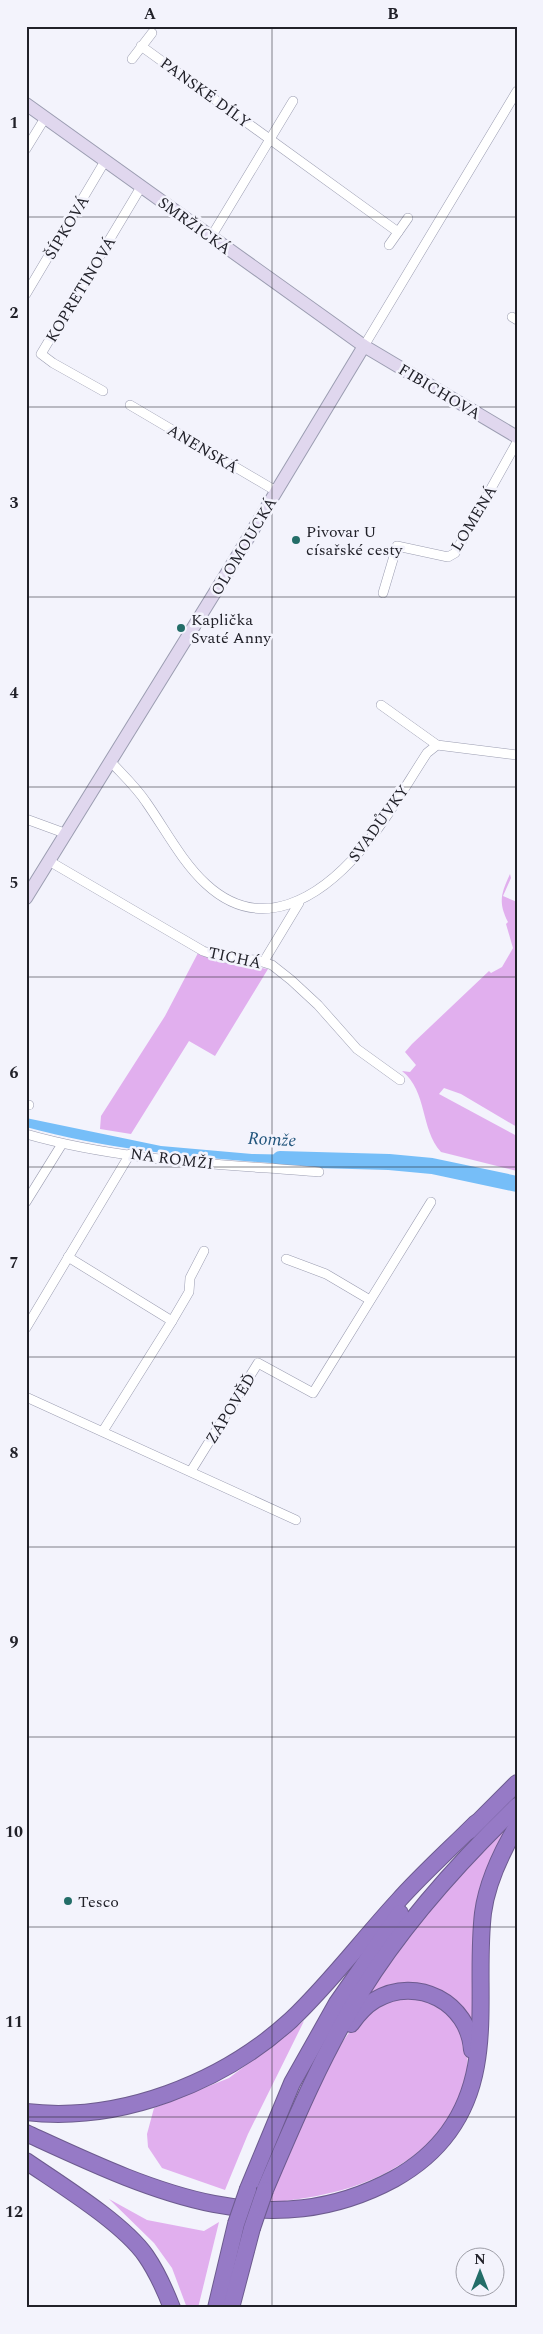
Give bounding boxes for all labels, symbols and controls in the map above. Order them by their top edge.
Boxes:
text: A [144,2,157,26]
text: B [387,2,399,26]
street label: PANSKÉ DÍLY [155,52,256,134]
text: 1 [10,111,18,135]
street label: ŠÍPKOVÁ [38,191,95,264]
street label: SMRŽICKÁ [153,191,236,261]
street label: KOPRETINOVÁ [40,232,122,347]
text: 2 [10,301,19,325]
street label: FIBICHOVA [394,358,485,426]
street label: ANENSKÁ [162,418,243,480]
street label: LOMENÁ [445,481,503,556]
text: 3 [10,491,19,515]
street label: OLOMOUCKÁ [205,493,283,600]
place label: Pivovar U císařské cesty [306,520,404,562]
marker: Pivovar U císařské cesty [290,534,302,546]
place label: Kaplička Svaté Anny [191,608,272,650]
marker: Kaplička Svaté Anny [175,622,187,634]
text: 4 [10,681,19,705]
street label: SVADŮVKY [343,780,415,867]
text: 5 [10,871,18,895]
street label: TICHÁ [206,941,264,975]
text: 6 [10,1061,19,1085]
water label: Romže [247,1125,297,1154]
street label: NA ROMŽI [129,1142,215,1176]
text: 7 [10,1251,19,1275]
street label: ZÁPOVĚĎ [200,1368,262,1449]
text: 8 [10,1441,19,1465]
text: 9 [10,1630,19,1654]
text: 10 [5,1820,23,1844]
place label: Tesco [78,1890,119,1914]
marker: Tesco [62,1895,74,1907]
text: 11 [5,2010,23,2034]
text: 12 [5,2200,23,2224]
north arrow [456,2246,506,2296]
text: N [474,2249,486,2270]

